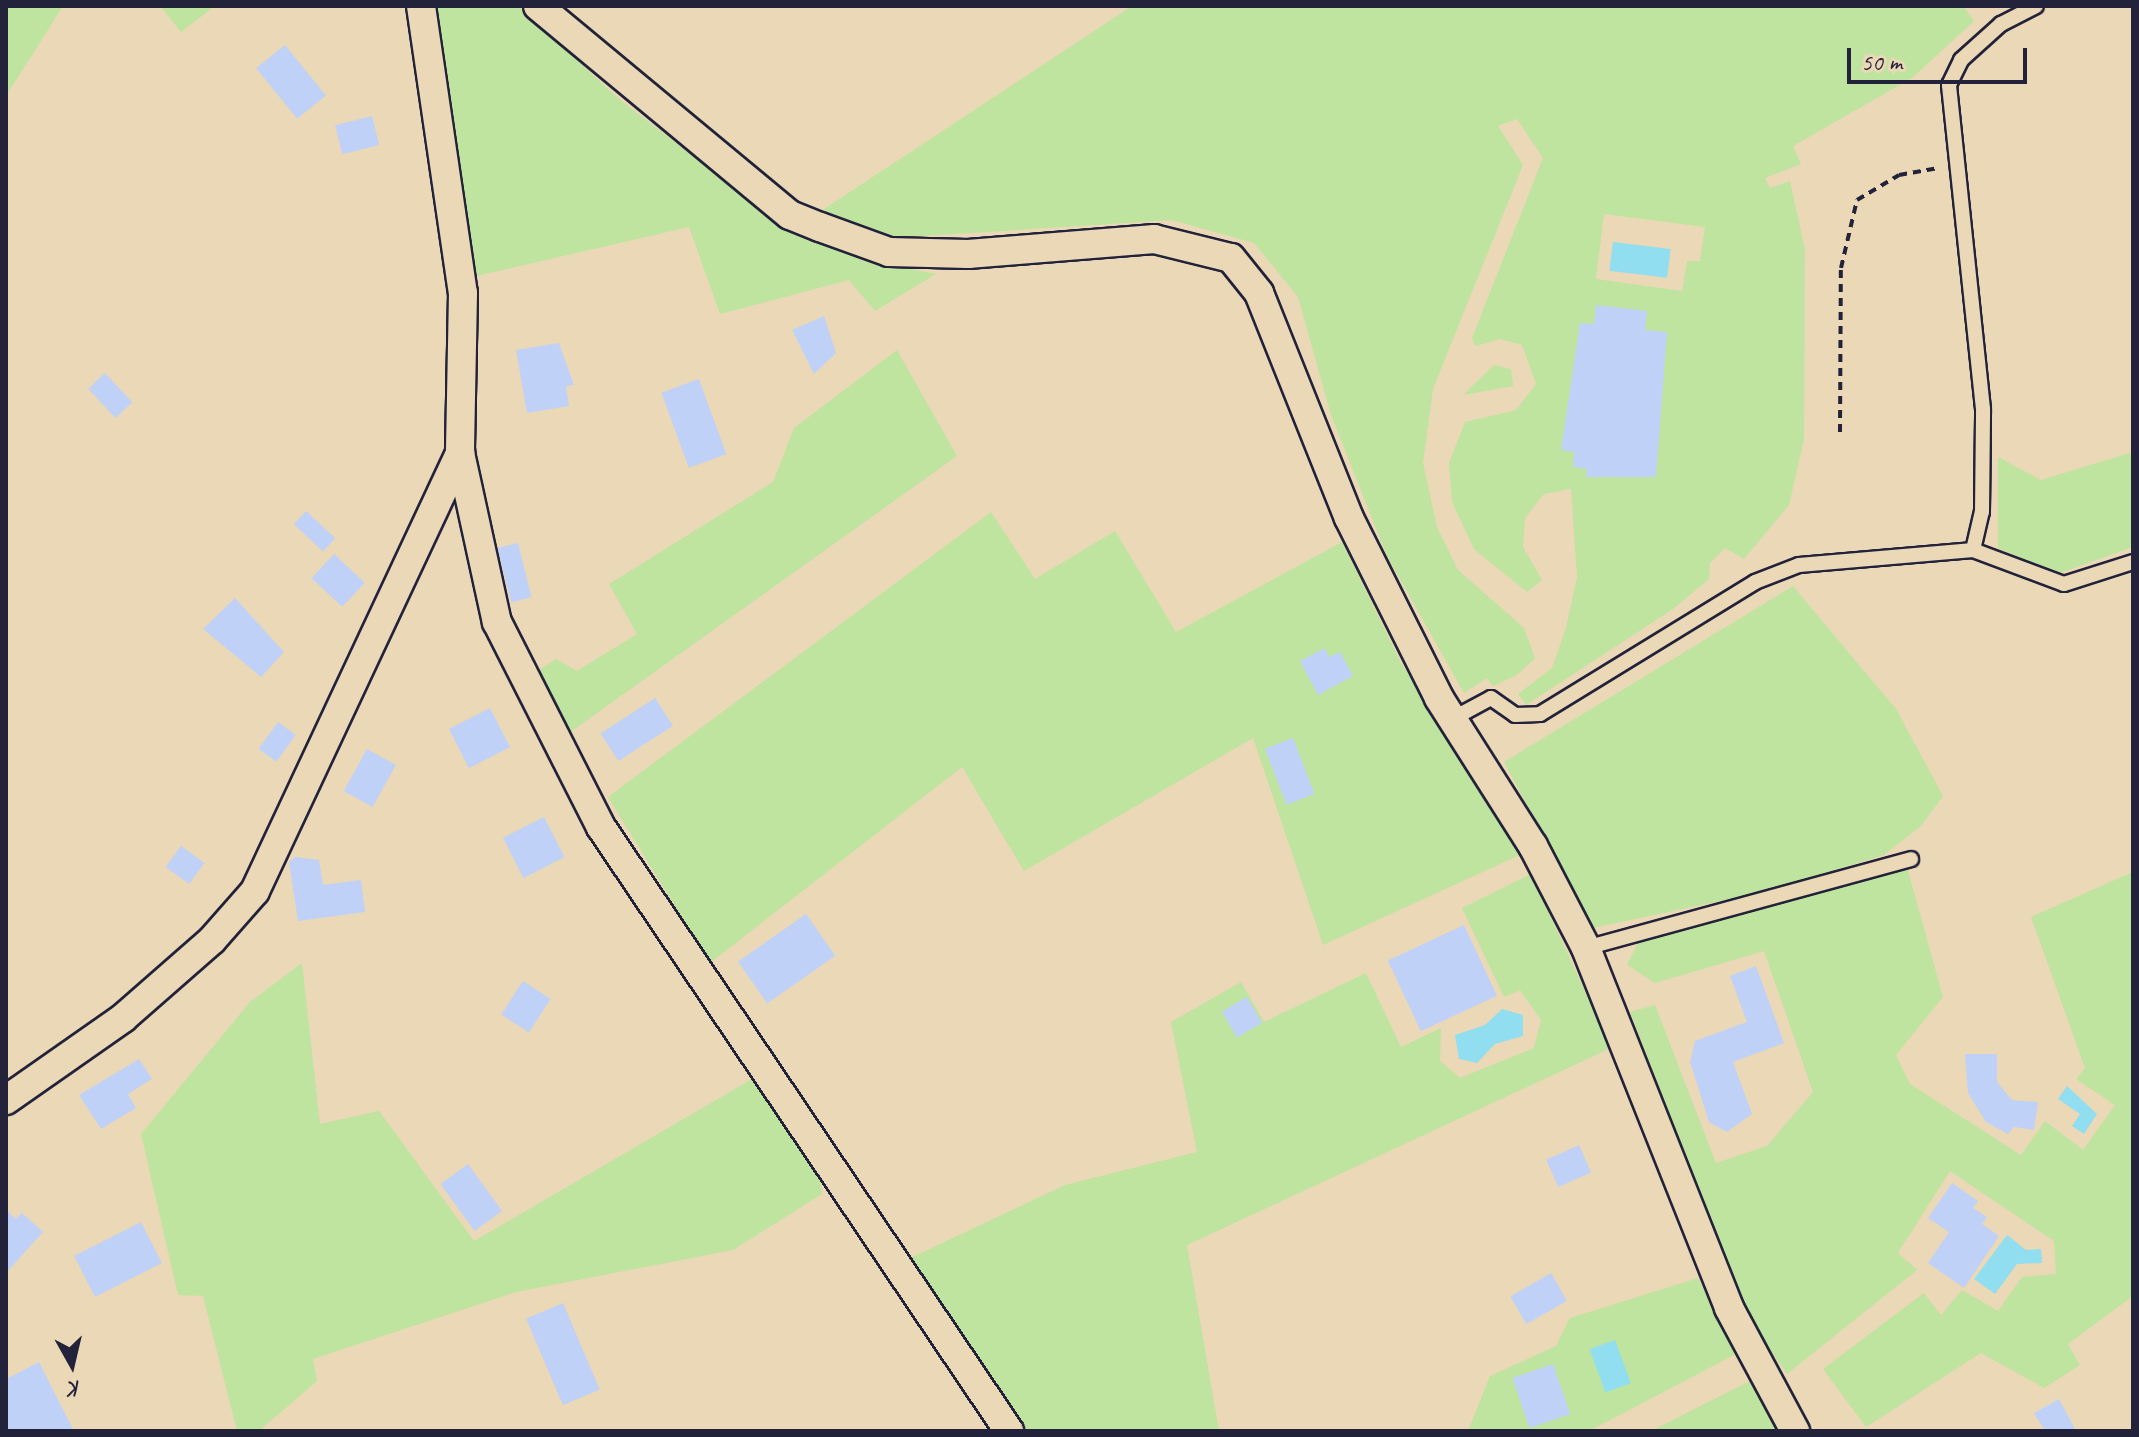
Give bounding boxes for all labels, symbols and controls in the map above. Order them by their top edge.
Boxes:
scale bar [1851,32,2031,82]
text: 50 m [1861,47,1902,77]
north arrow [32,1325,112,1405]
text: K [68,1374,83,1403]

